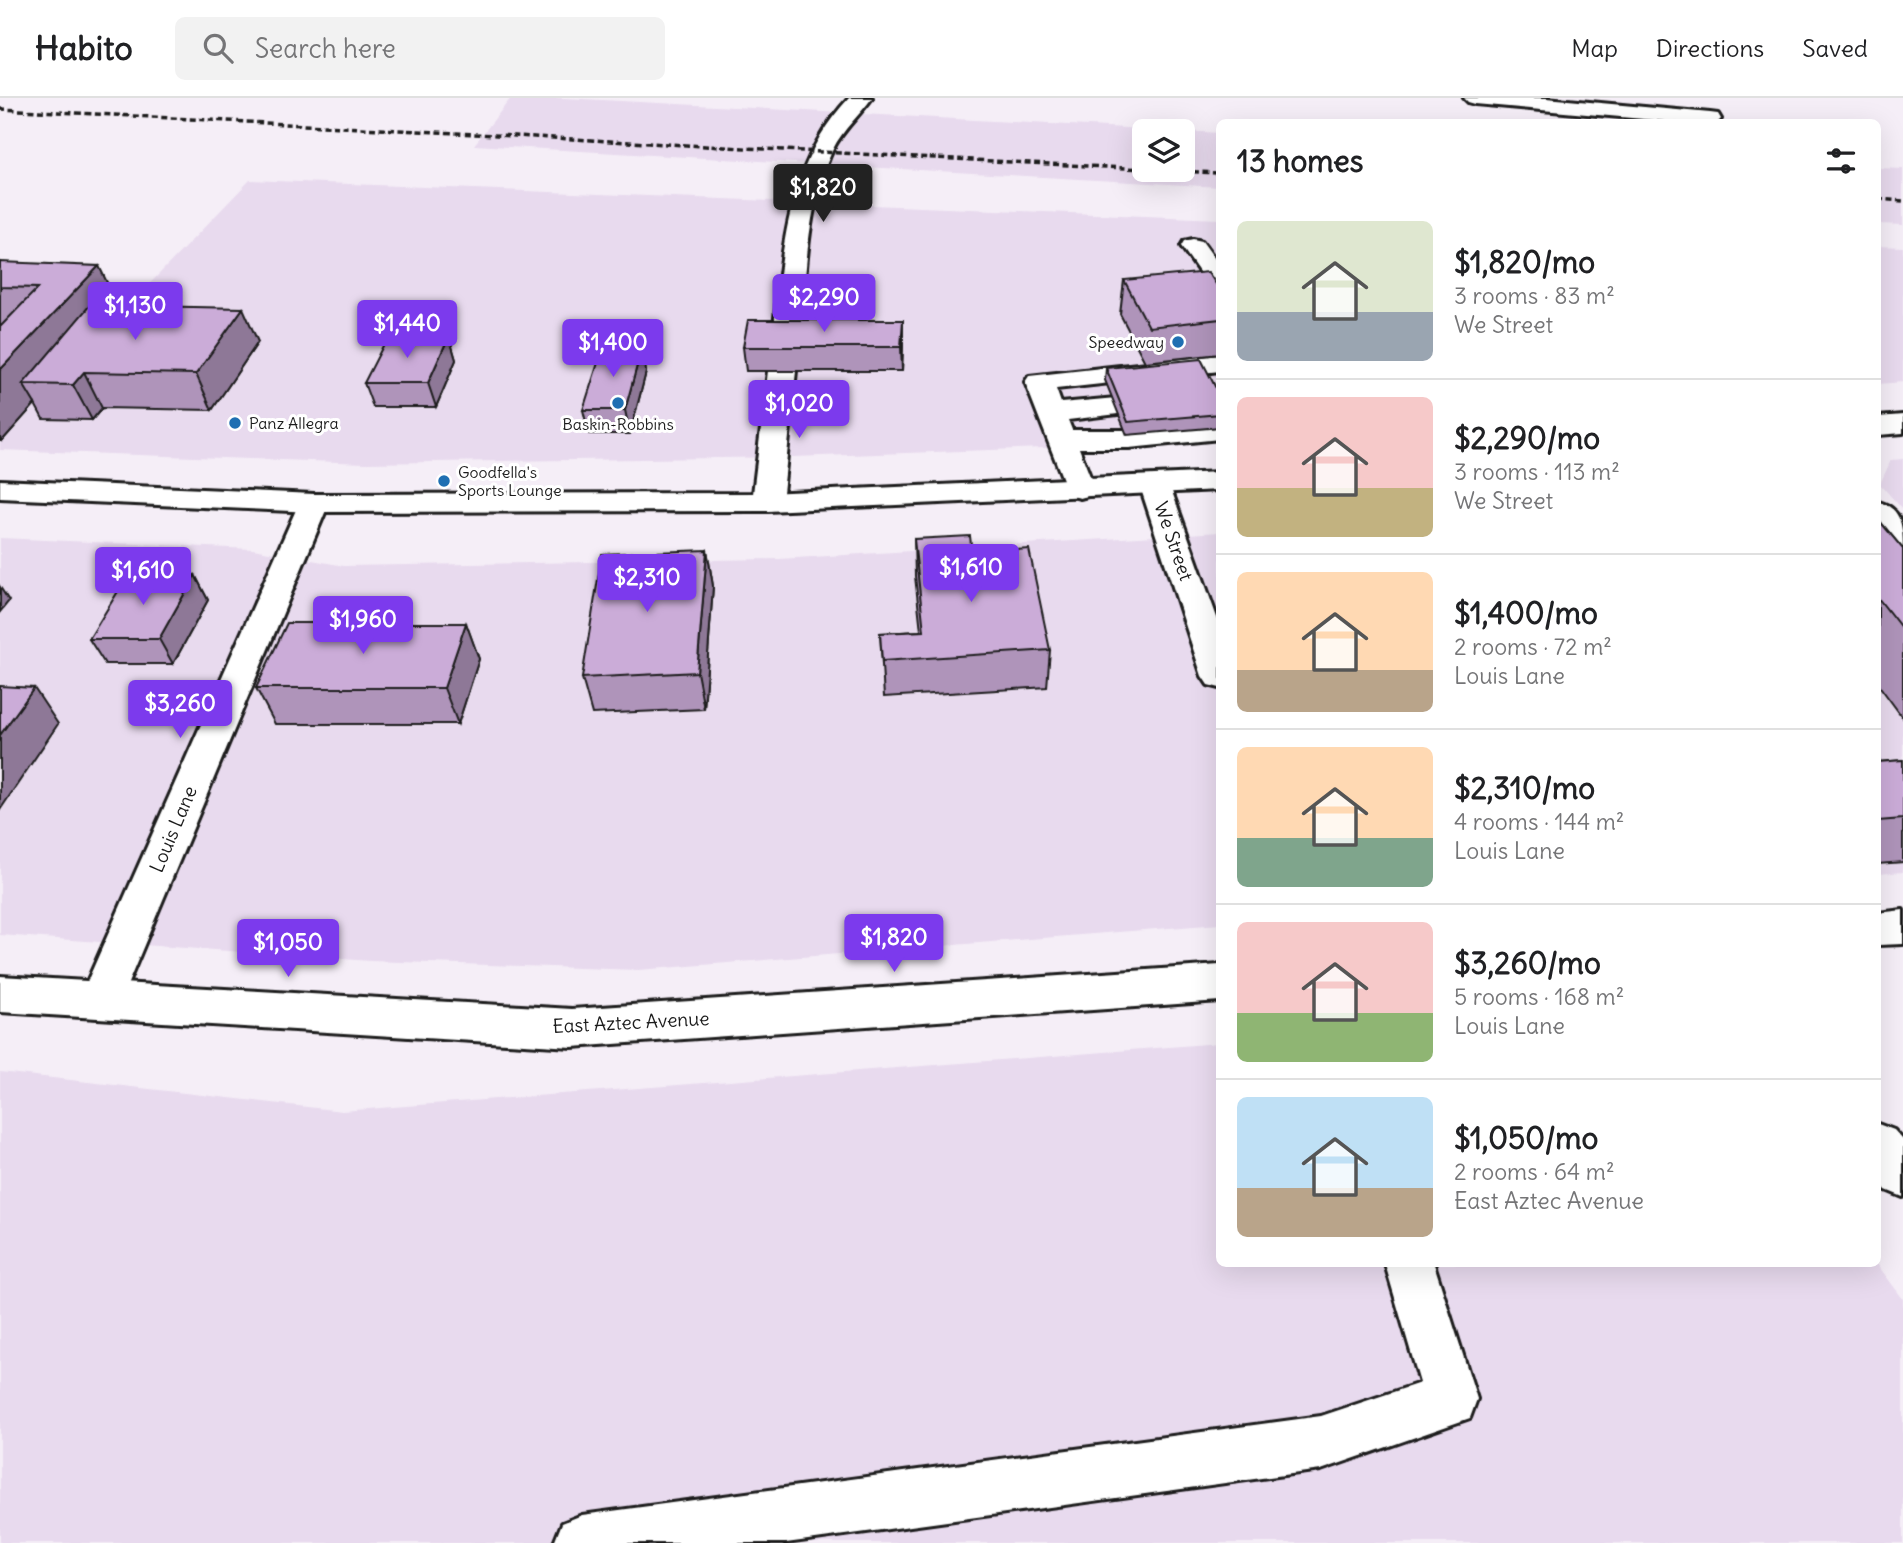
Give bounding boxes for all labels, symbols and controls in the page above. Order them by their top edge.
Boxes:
search box [175,17,665,80]
text: Habito [35,27,133,69]
icon: search [199,29,237,67]
text: Search here [255,32,396,65]
text: Map [1571,33,1618,63]
text: Directions [1656,33,1764,63]
text: Saved [1802,33,1868,63]
map controls [1132,119,1195,182]
button: layers [1132,119,1195,182]
text: 13 homes [1237,142,1363,180]
icon: filters [1822,142,1860,180]
pin: $1,820 [766,164,880,224]
text: $1,820 [789,172,857,201]
text: $1,820/mo [1454,243,1595,281]
icon: home [1293,249,1377,333]
pin: $2,290 [767,274,881,334]
text: 3 rooms · 83 m² [1454,281,1615,310]
pin: $1,130 [78,282,192,342]
text: $2,290 [788,282,860,311]
text: $1,130 [104,290,166,319]
pin: $1,440 [350,300,464,360]
text: $1,440 [373,308,441,337]
text: We Street [1454,310,1553,339]
pin: $1,400 [556,320,670,379]
text: $1,400 [578,327,648,356]
place label: Speedway [1089,332,1164,352]
marker: Speedway [1170,334,1186,350]
pin: $1,020 [742,380,856,440]
text: $1,020 [764,388,834,417]
marker: Baskin-Robbins [610,395,626,411]
place label: Panz Allegra [249,413,339,433]
place label: Baskin-Robbins [562,414,674,434]
marker: Panz Allegra [227,415,243,431]
text: $2,290/mo [1454,419,1600,457]
icon: home [1293,425,1377,509]
text: 3 rooms · 113 m² [1454,457,1620,486]
place label: Goodfella's Sports Lounge [458,462,562,500]
marker: Goodfella's Sports Lounge [436,473,452,489]
text: We Street [1454,486,1553,515]
street label: We Street [1149,498,1199,584]
pin: $1,610 [914,545,1028,604]
pin: $1,610 [86,547,200,607]
text: $1,610 [939,552,1003,581]
pin: $2,310 [590,554,704,614]
text: $1,610 [111,555,175,584]
text: $2,310 [613,562,681,591]
text: $1,400/mo [1454,594,1598,632]
pin: $1,960 [306,596,420,656]
icon: home [1293,600,1377,684]
text: $1,960 [329,604,397,633]
text: 2 rooms · 72 m² [1454,632,1612,661]
text: Louis Lane [1454,661,1565,690]
pin: $3,260 [123,680,237,740]
text: $3,260 [144,688,216,717]
text: $2,310/mo [1454,769,1595,807]
icon: home [1293,775,1377,859]
street label: Louis Lane [144,782,202,876]
text: 4 rooms · 144 m² [1454,807,1624,836]
text: Louis Lane [1454,836,1565,865]
pin: $1,820 [837,914,951,974]
pin: $1,050 [231,920,345,979]
text: $1,820 [860,922,928,951]
text: $1,050 [253,927,323,956]
text: $3,260/mo [1454,944,1601,982]
icon: home [1293,950,1377,1034]
text: 5 rooms · 168 m² [1454,982,1624,1011]
street label: East Aztec Avenue [552,1006,710,1038]
text: Louis Lane [1454,1011,1565,1040]
text: $1,050/mo [1454,1119,1598,1157]
icon: home [1293,1125,1377,1209]
text: 2 rooms · 64 m² [1454,1157,1615,1186]
text: East Aztec Avenue [1454,1186,1644,1215]

